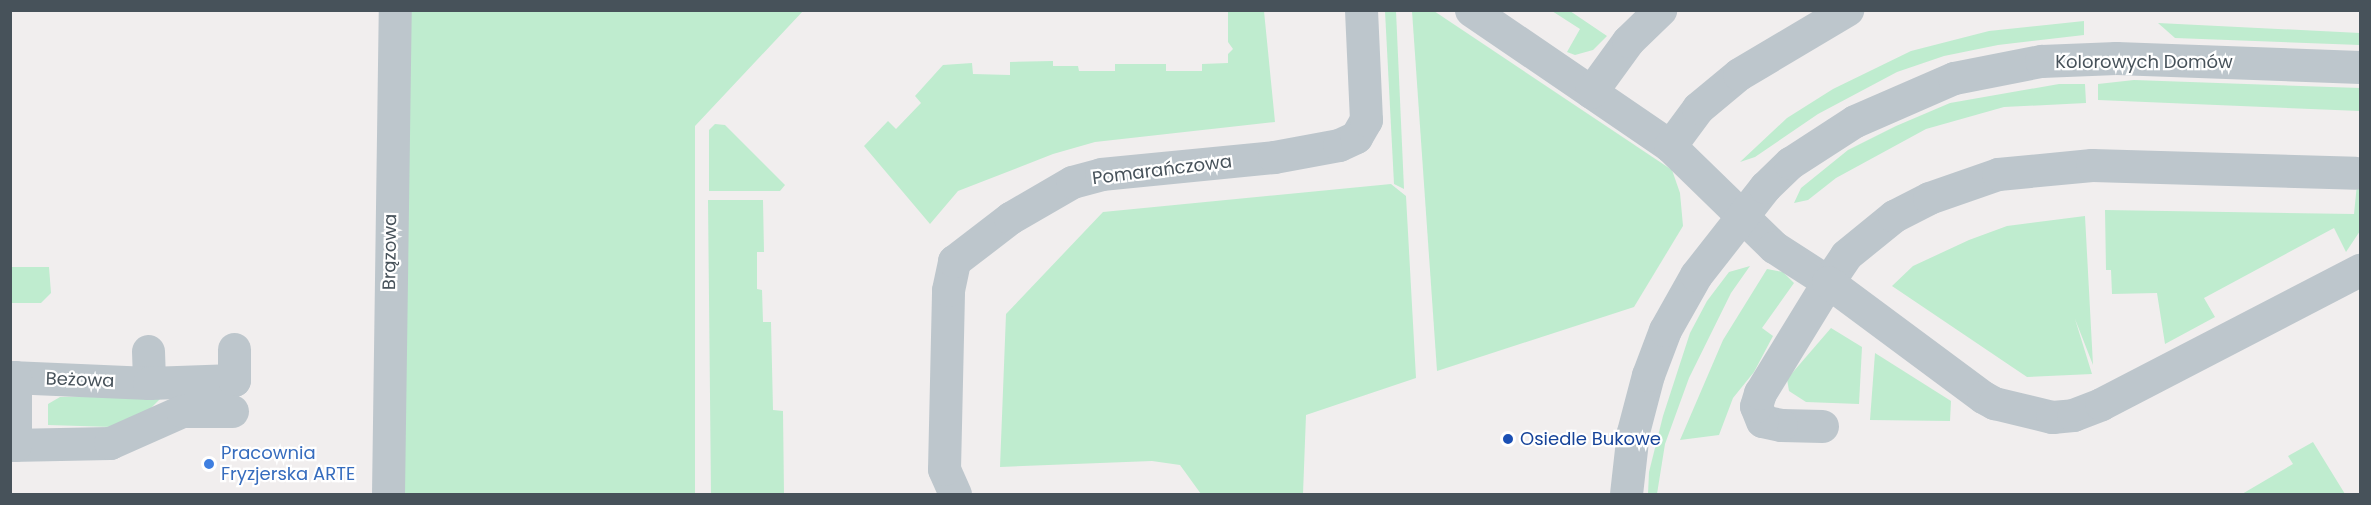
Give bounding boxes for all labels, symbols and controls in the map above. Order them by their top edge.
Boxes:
street label: Kolorowych Domów [2055,51,2233,73]
street label: Pomarańczowa [1091,151,1233,189]
street label: Brązowa [379,214,401,290]
street label: Beżowa [45,368,115,392]
place label: Osiedle Bukowe [1520,428,1661,450]
marker: Osiedle Bukowe [1501,432,1515,446]
place label: Pracownia Fryzjerska ARTE [221,443,355,486]
marker: Pracownia Fryzjerska ARTE [202,457,216,471]

